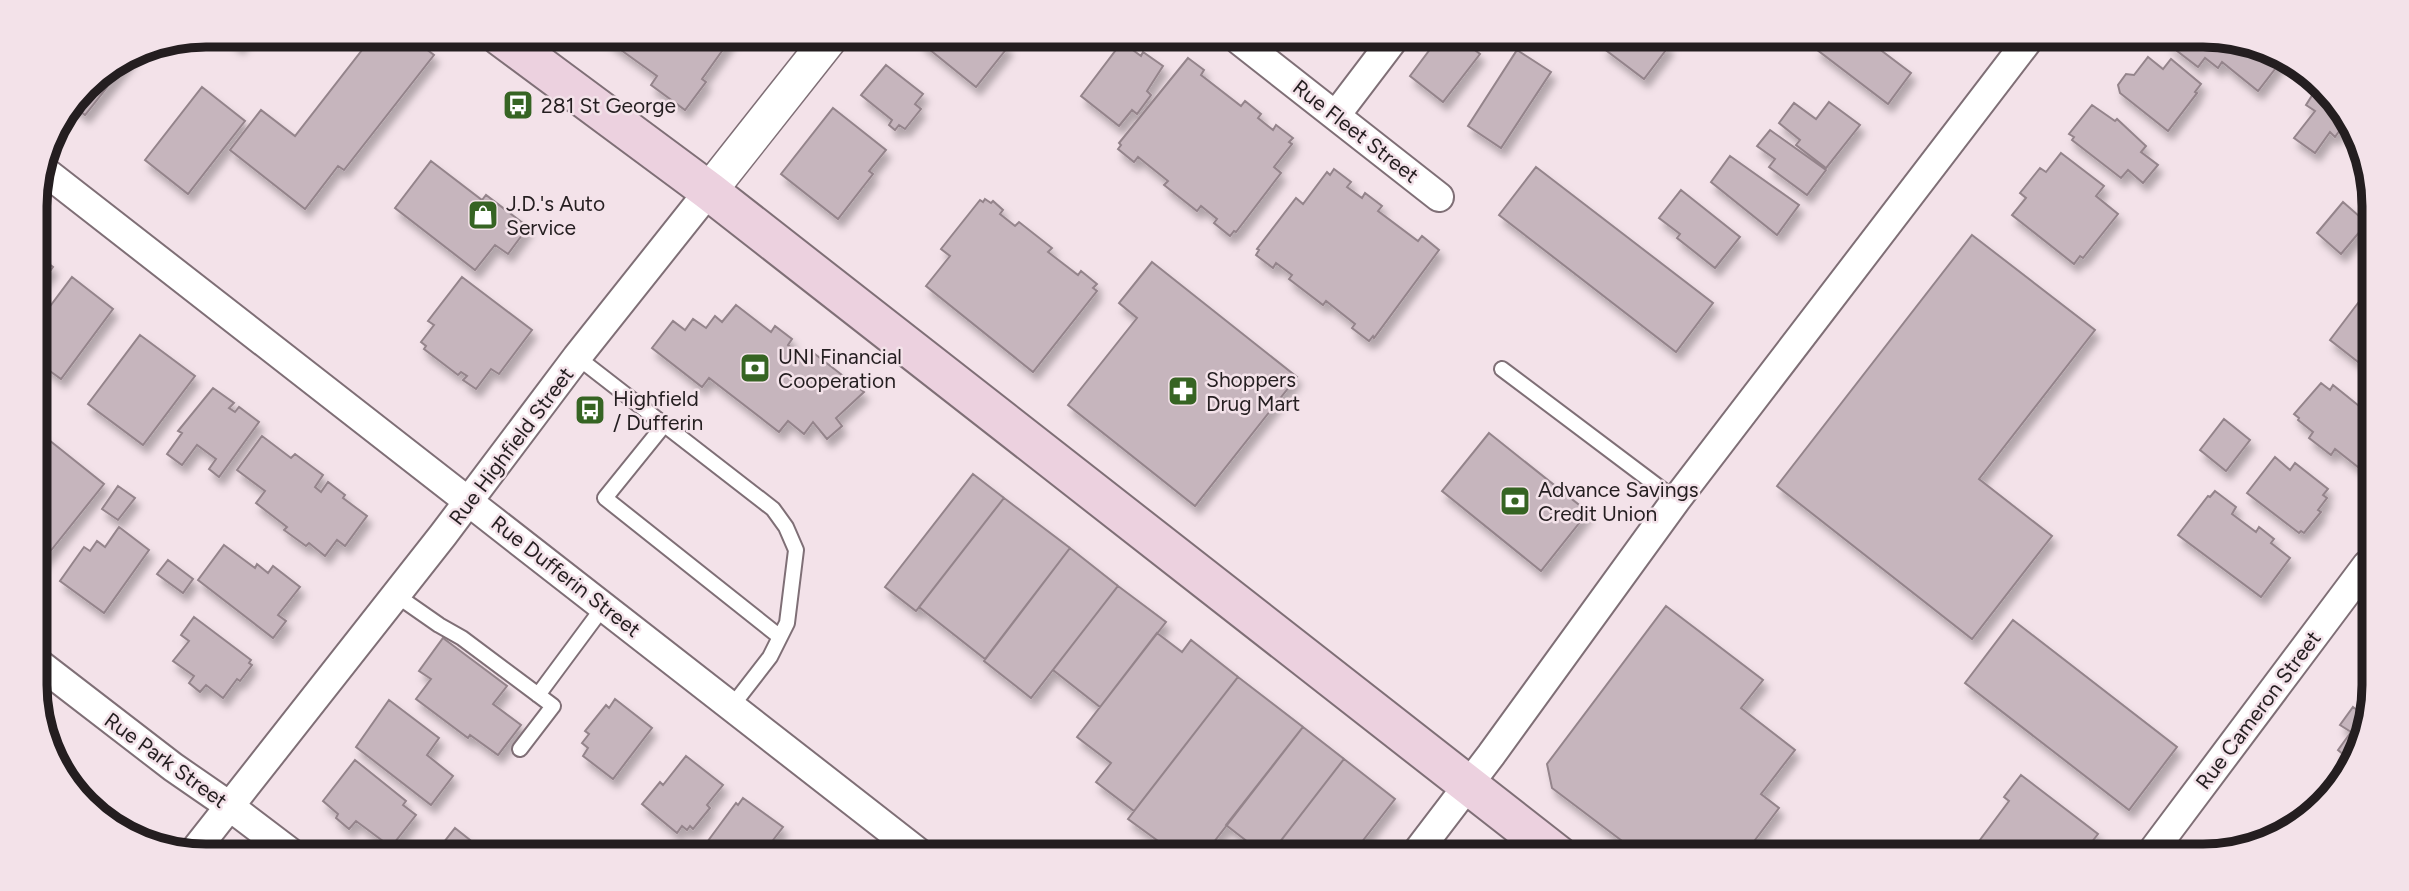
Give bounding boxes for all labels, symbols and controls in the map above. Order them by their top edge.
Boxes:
street label: Rue Fleet Street [1288,74,1424,188]
bus stop icon: 281 St George [501,88,535,122]
place label: 281 St George [541,93,676,118]
place label: J.D.'s Auto Service [506,191,605,240]
shop icon: J.D.'s Auto Service [466,198,500,232]
place label: UNI Financial Cooperation [778,344,902,393]
bank icon: UNI Financial Cooperation [738,351,772,385]
street label: Rue Highfield Street [443,362,579,530]
place label: Shoppers Drug Mart [1206,367,1300,416]
pharmacy icon: Shoppers Drug Mart [1166,374,1200,408]
place label: Highfield / Dufferin [613,386,703,435]
bus stop icon: Highfield / Dufferin [573,393,607,427]
place label: Advance Savings Credit Union [1538,477,1699,526]
bank icon: Advance Savings Credit Union [1498,484,1532,518]
street label: Rue Dufferin Street [486,510,646,642]
street label: Rue Cameron Street [2190,626,2326,794]
street label: Rue Park Street [100,707,232,813]

